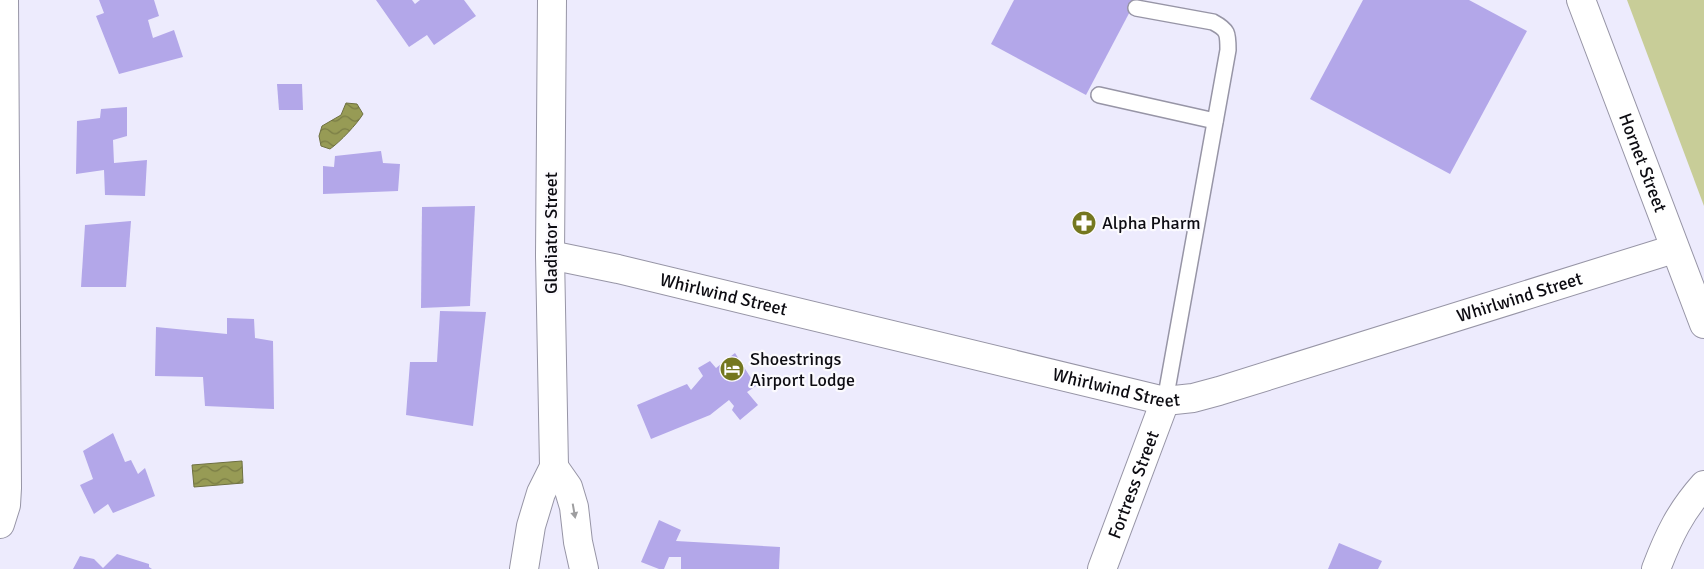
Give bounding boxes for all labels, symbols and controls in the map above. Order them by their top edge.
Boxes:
street label: Hornet Street [1614,110,1672,215]
street label: Gladiator Street [540,172,562,294]
pharmacy icon: Alpha Pharm [1071,210,1097,236]
place label: Alpha Pharm [1102,212,1201,234]
street label: Whirlwind Street [1454,267,1585,327]
street label: Whirlwind Street [658,269,789,320]
place label: Shoestrings Airport Lodge [750,348,855,391]
hotel icon: Shoestrings Airport Lodge [719,356,745,382]
street label: Whirlwind Street [1050,363,1181,412]
street label: Fortress Street [1103,428,1164,542]
one-way arrow [570,503,578,519]

